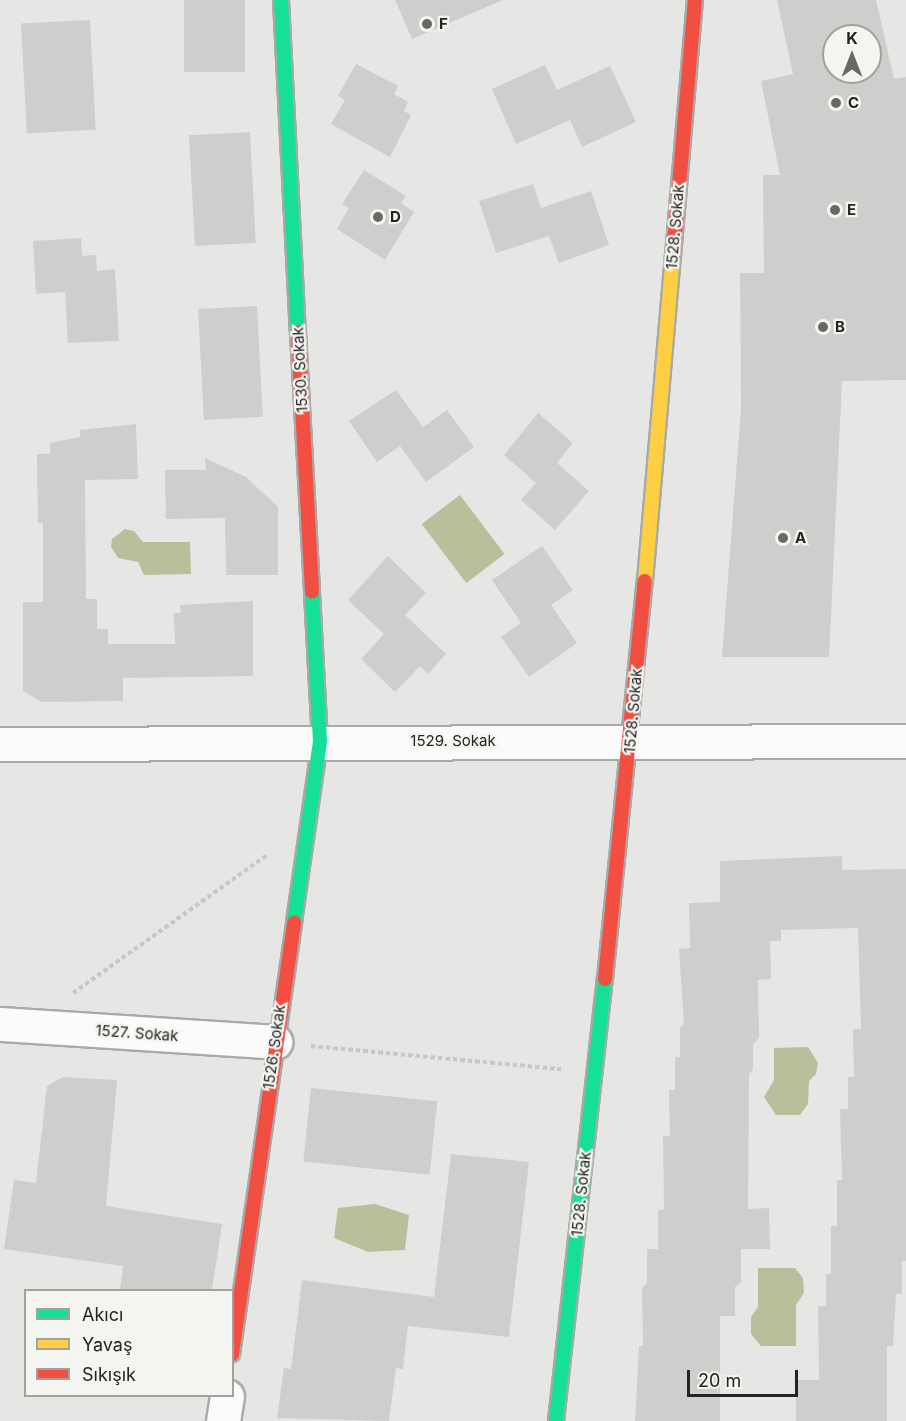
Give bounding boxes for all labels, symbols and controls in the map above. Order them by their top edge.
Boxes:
place label: F [439,15,448,33]
marker: F [420,17,434,31]
north arrow [822,24,882,84]
text: K [846,28,858,48]
place label: C [848,94,859,112]
marker: C [829,96,843,110]
street label: 1528. Sokak [662,184,688,270]
place label: E [847,201,856,219]
marker: E [828,203,842,217]
place label: D [390,208,401,226]
marker: D [371,210,385,224]
place label: B [835,318,845,336]
marker: B [816,320,830,334]
street label: 1530. Sokak [289,327,311,413]
place label: A [795,529,806,547]
marker: A [776,531,790,545]
street label: 1528. Sokak [620,668,646,754]
street label: 1529. Sokak [410,732,496,750]
street label: 1526. Sokak [259,1004,289,1090]
street label: 1527. Sokak [95,1021,179,1045]
street label: 1528. Sokak [568,1151,594,1237]
legend [24,1289,234,1397]
text: Akıcı [82,1304,123,1325]
text: Yavaş [82,1334,132,1355]
scale bar [690,1358,801,1396]
text: Sıkışık [82,1364,136,1385]
text: 20 m [698,1370,741,1391]

